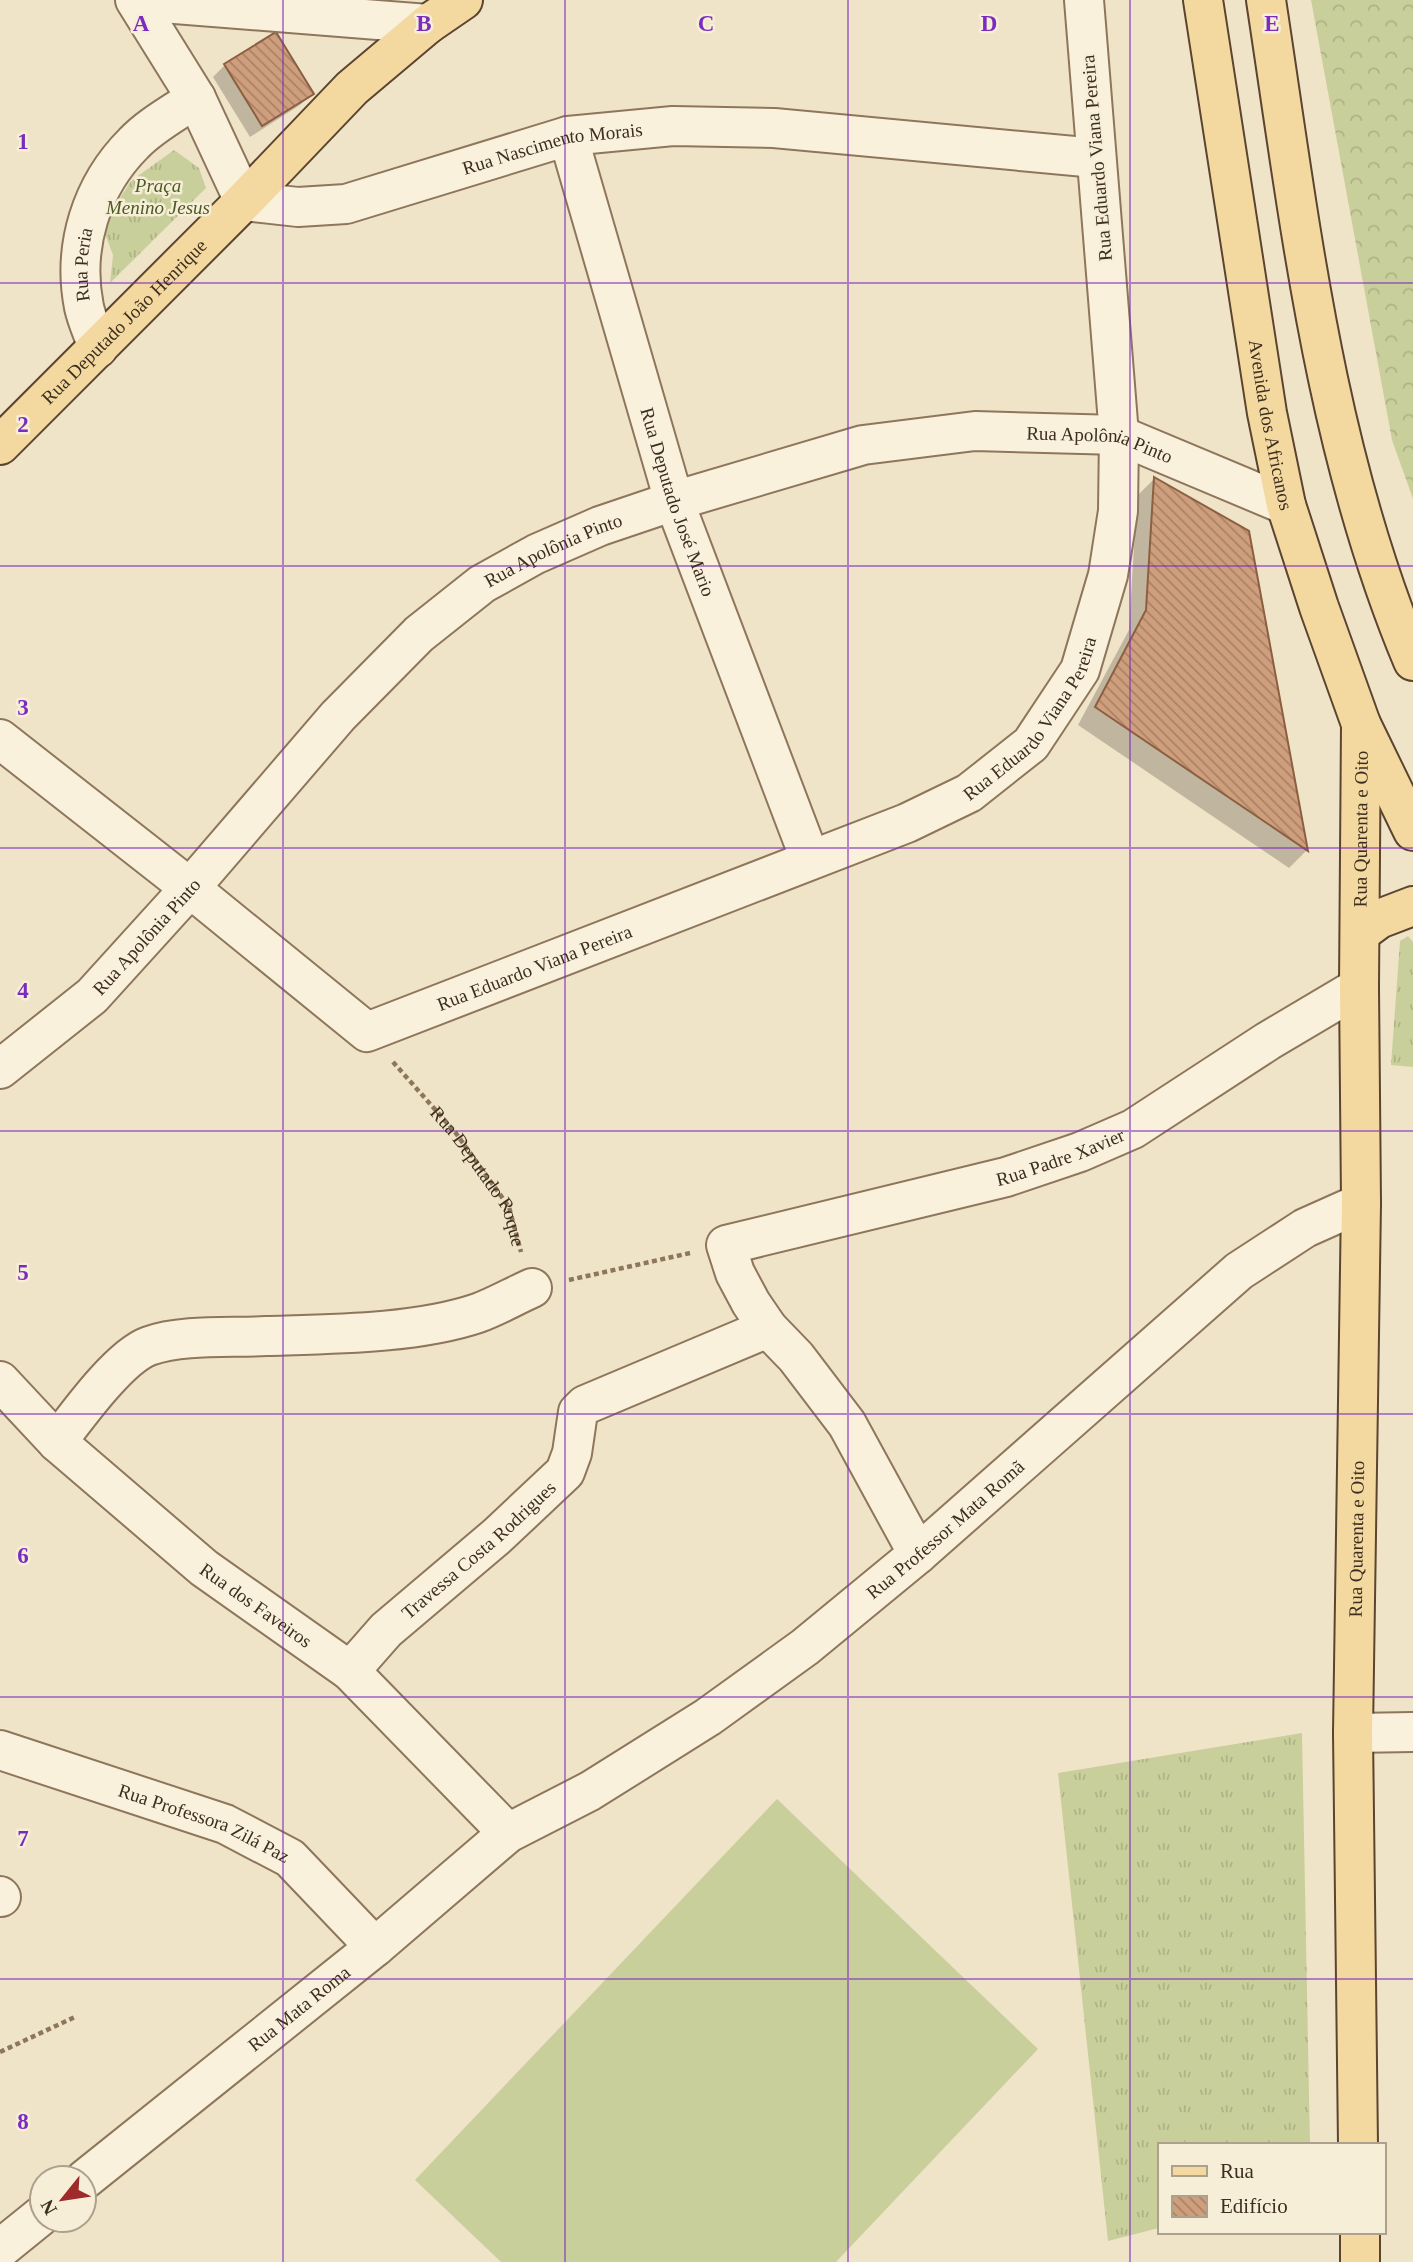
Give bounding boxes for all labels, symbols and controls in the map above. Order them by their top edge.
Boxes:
text: A [133,11,150,36]
text: B [416,11,432,36]
text: C [698,11,714,36]
text: D [981,11,997,36]
text: E [1264,11,1280,36]
street label: Rua Eduardo Viana Pereira [1077,53,1116,262]
street label: Rua Nascimento Morais [460,119,643,179]
text: 1 [17,129,29,154]
park label: Praça Menino Jesus [105,175,210,218]
street label: Rua Peria [70,225,97,303]
street label: Rua Deputado João Henrique [37,235,211,408]
street label: Avenida dos Africanos [1245,338,1297,513]
street label: Rua Deputado José Mario [636,405,719,599]
text: 2 [17,412,29,437]
street label: Rua Apolônia Pinto [1026,422,1176,467]
street label: Rua Apolônia Pinto [481,509,625,592]
street label: Rua Eduardo Viana Pereira [959,634,1100,805]
text: 3 [17,695,29,720]
street label: Rua Quarenta e Oito [1350,751,1372,908]
street label: Rua Apolônia Pinto [88,874,205,999]
street label: Rua Eduardo Viana Pereira [434,920,635,1015]
text: 4 [17,978,29,1003]
street label: Rua Deputado Roque [426,1102,529,1248]
street label: Rua Padre Xavier [994,1124,1128,1190]
text: 5 [17,1260,29,1285]
street label: Rua Professor Mata Romã [862,1455,1029,1603]
street label: Rua Quarenta e Oito [1345,1461,1368,1618]
street label: Travessa Costa Rodrigues [397,1477,560,1623]
text: 6 [17,1543,29,1568]
street label: Rua dos Faveiros [196,1559,316,1652]
street label: Rua Professora Zilá Paz [116,1780,293,1867]
text: 7 [17,1826,29,1851]
street label: Rua Mata Roma [244,1961,355,2056]
text: 8 [17,2109,29,2134]
legend [1158,2143,1385,2234]
text: Rua [1220,2159,1255,2183]
north arrow [28,2164,98,2234]
text: Edifício [1220,2194,1288,2218]
text: N [36,2196,61,2218]

